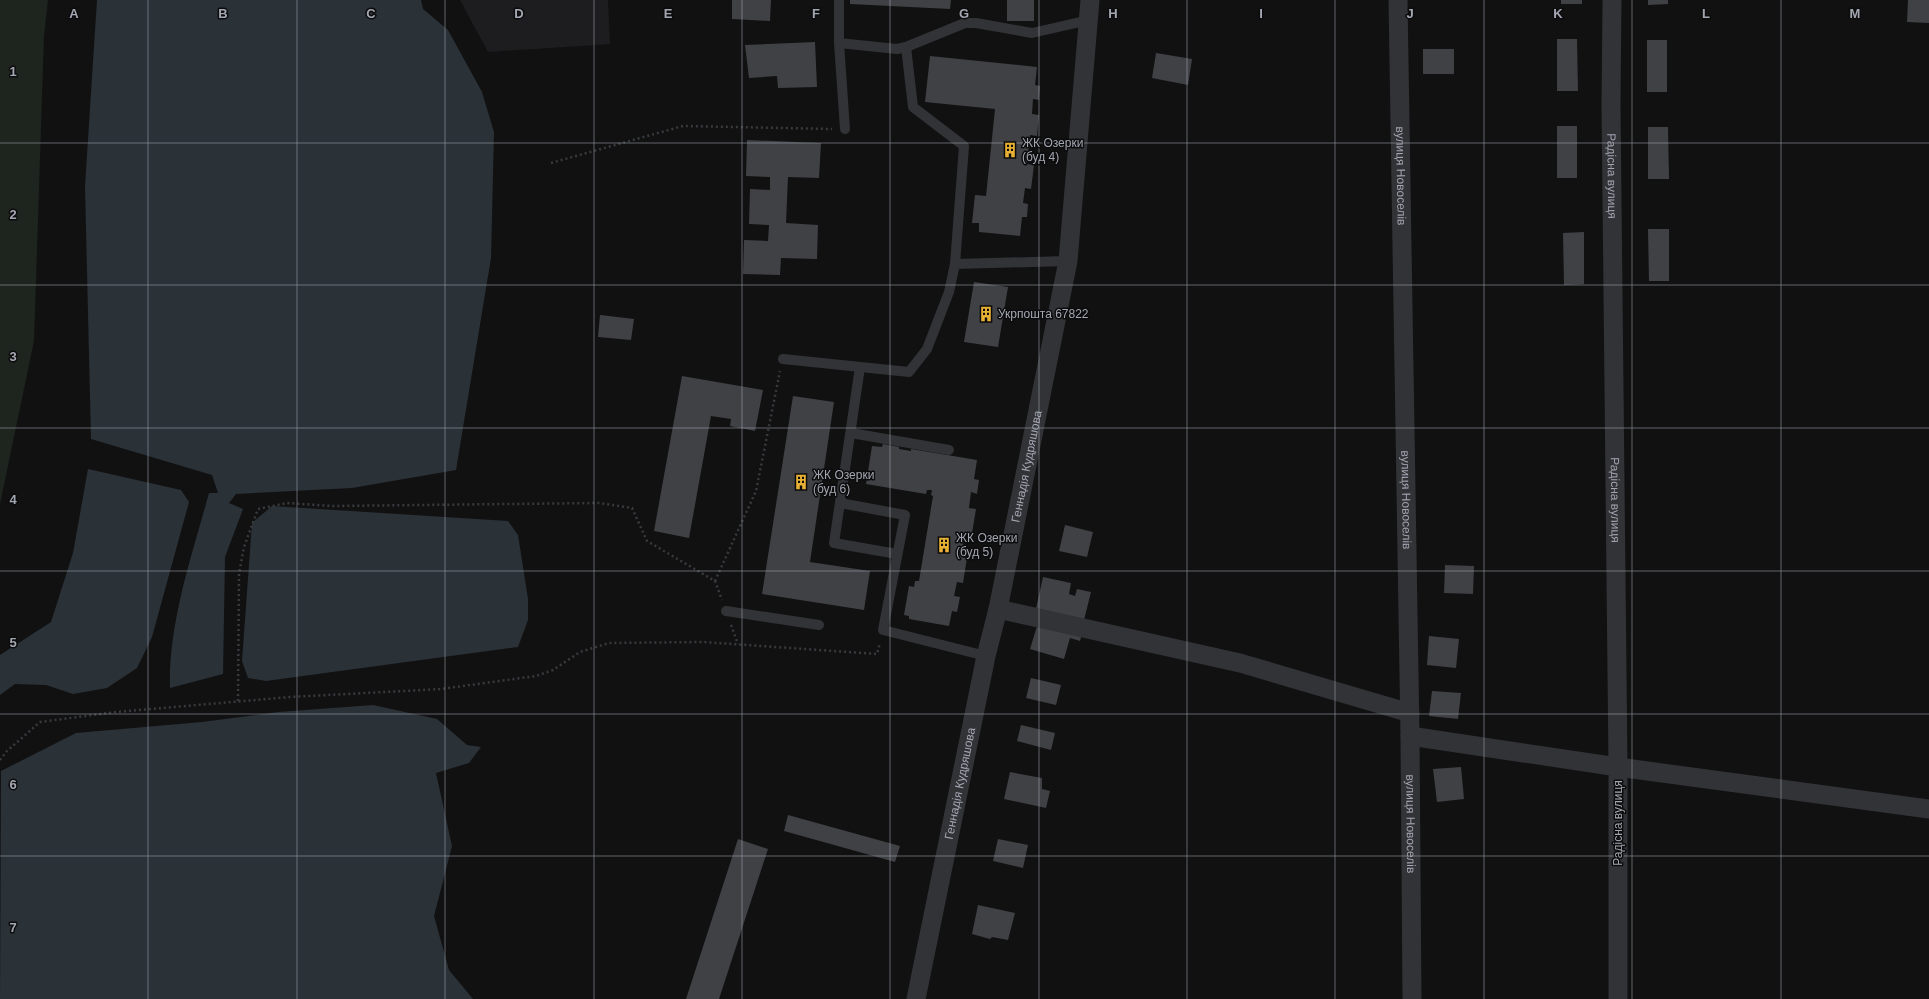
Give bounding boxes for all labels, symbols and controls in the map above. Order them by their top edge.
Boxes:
text: A [69,6,79,21]
text: B [218,6,228,21]
text: C [366,6,376,21]
text: D [514,6,524,21]
text: E [664,6,673,21]
text: F [812,6,820,21]
text: G [959,6,969,21]
text: H [1108,6,1118,21]
text: I [1259,6,1263,21]
text: J [1406,6,1414,21]
text: K [1553,6,1563,21]
text: L [1702,6,1710,21]
text: M [1850,6,1860,21]
text: 1 [9,64,17,79]
street label: вулиця Новоселів [1393,126,1409,226]
street label: Радісна вулиця [1604,133,1619,219]
place label: ЖК Озерки (буд 4) [1022,136,1083,164]
building icon: ЖК Озерки (буд 4) [1001,141,1019,159]
text: 2 [9,207,17,222]
building icon: Укрпошта 67822 [977,305,995,323]
place label: Укрпошта 67822 [998,307,1089,321]
text: 3 [9,349,17,364]
street label: Геннадія Кудряшова [1009,409,1045,524]
street label: вулиця Новоселів [1398,450,1414,550]
street label: Радісна вулиця [1608,457,1623,543]
place label: ЖК Озерки (буд 6) [813,468,874,496]
building icon: ЖК Озерки (буд 6) [792,473,810,491]
text: 4 [9,492,17,507]
place label: ЖК Озерки (буд 5) [956,531,1017,559]
building icon: ЖК Озерки (буд 5) [935,536,953,554]
text: 5 [9,635,17,650]
street label: Геннадія Кудряшова [942,726,978,841]
street label: вулиця Новоселів [1403,774,1418,873]
text: 6 [9,777,17,792]
street label: Радісна вулиця [1611,780,1625,866]
text: 7 [9,920,17,935]

